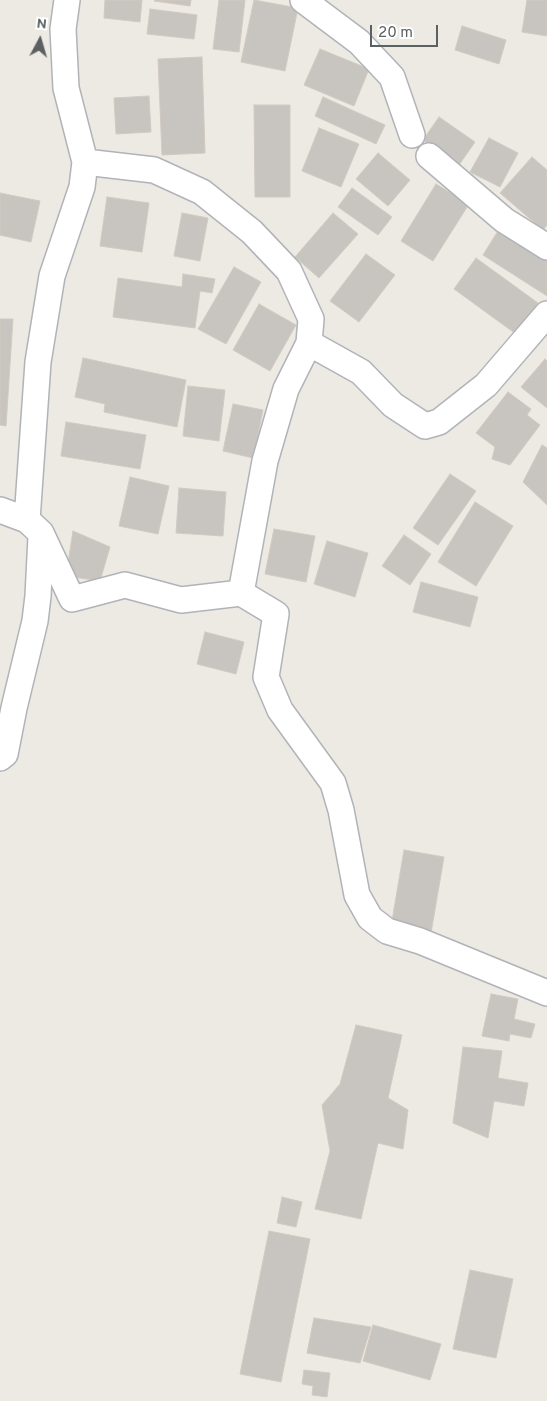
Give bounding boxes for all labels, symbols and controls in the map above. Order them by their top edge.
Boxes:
north arrow [15,15,65,65]
scale bar [372,15,440,47]
text: N [36,16,48,34]
text: 20 m [378,24,413,43]

